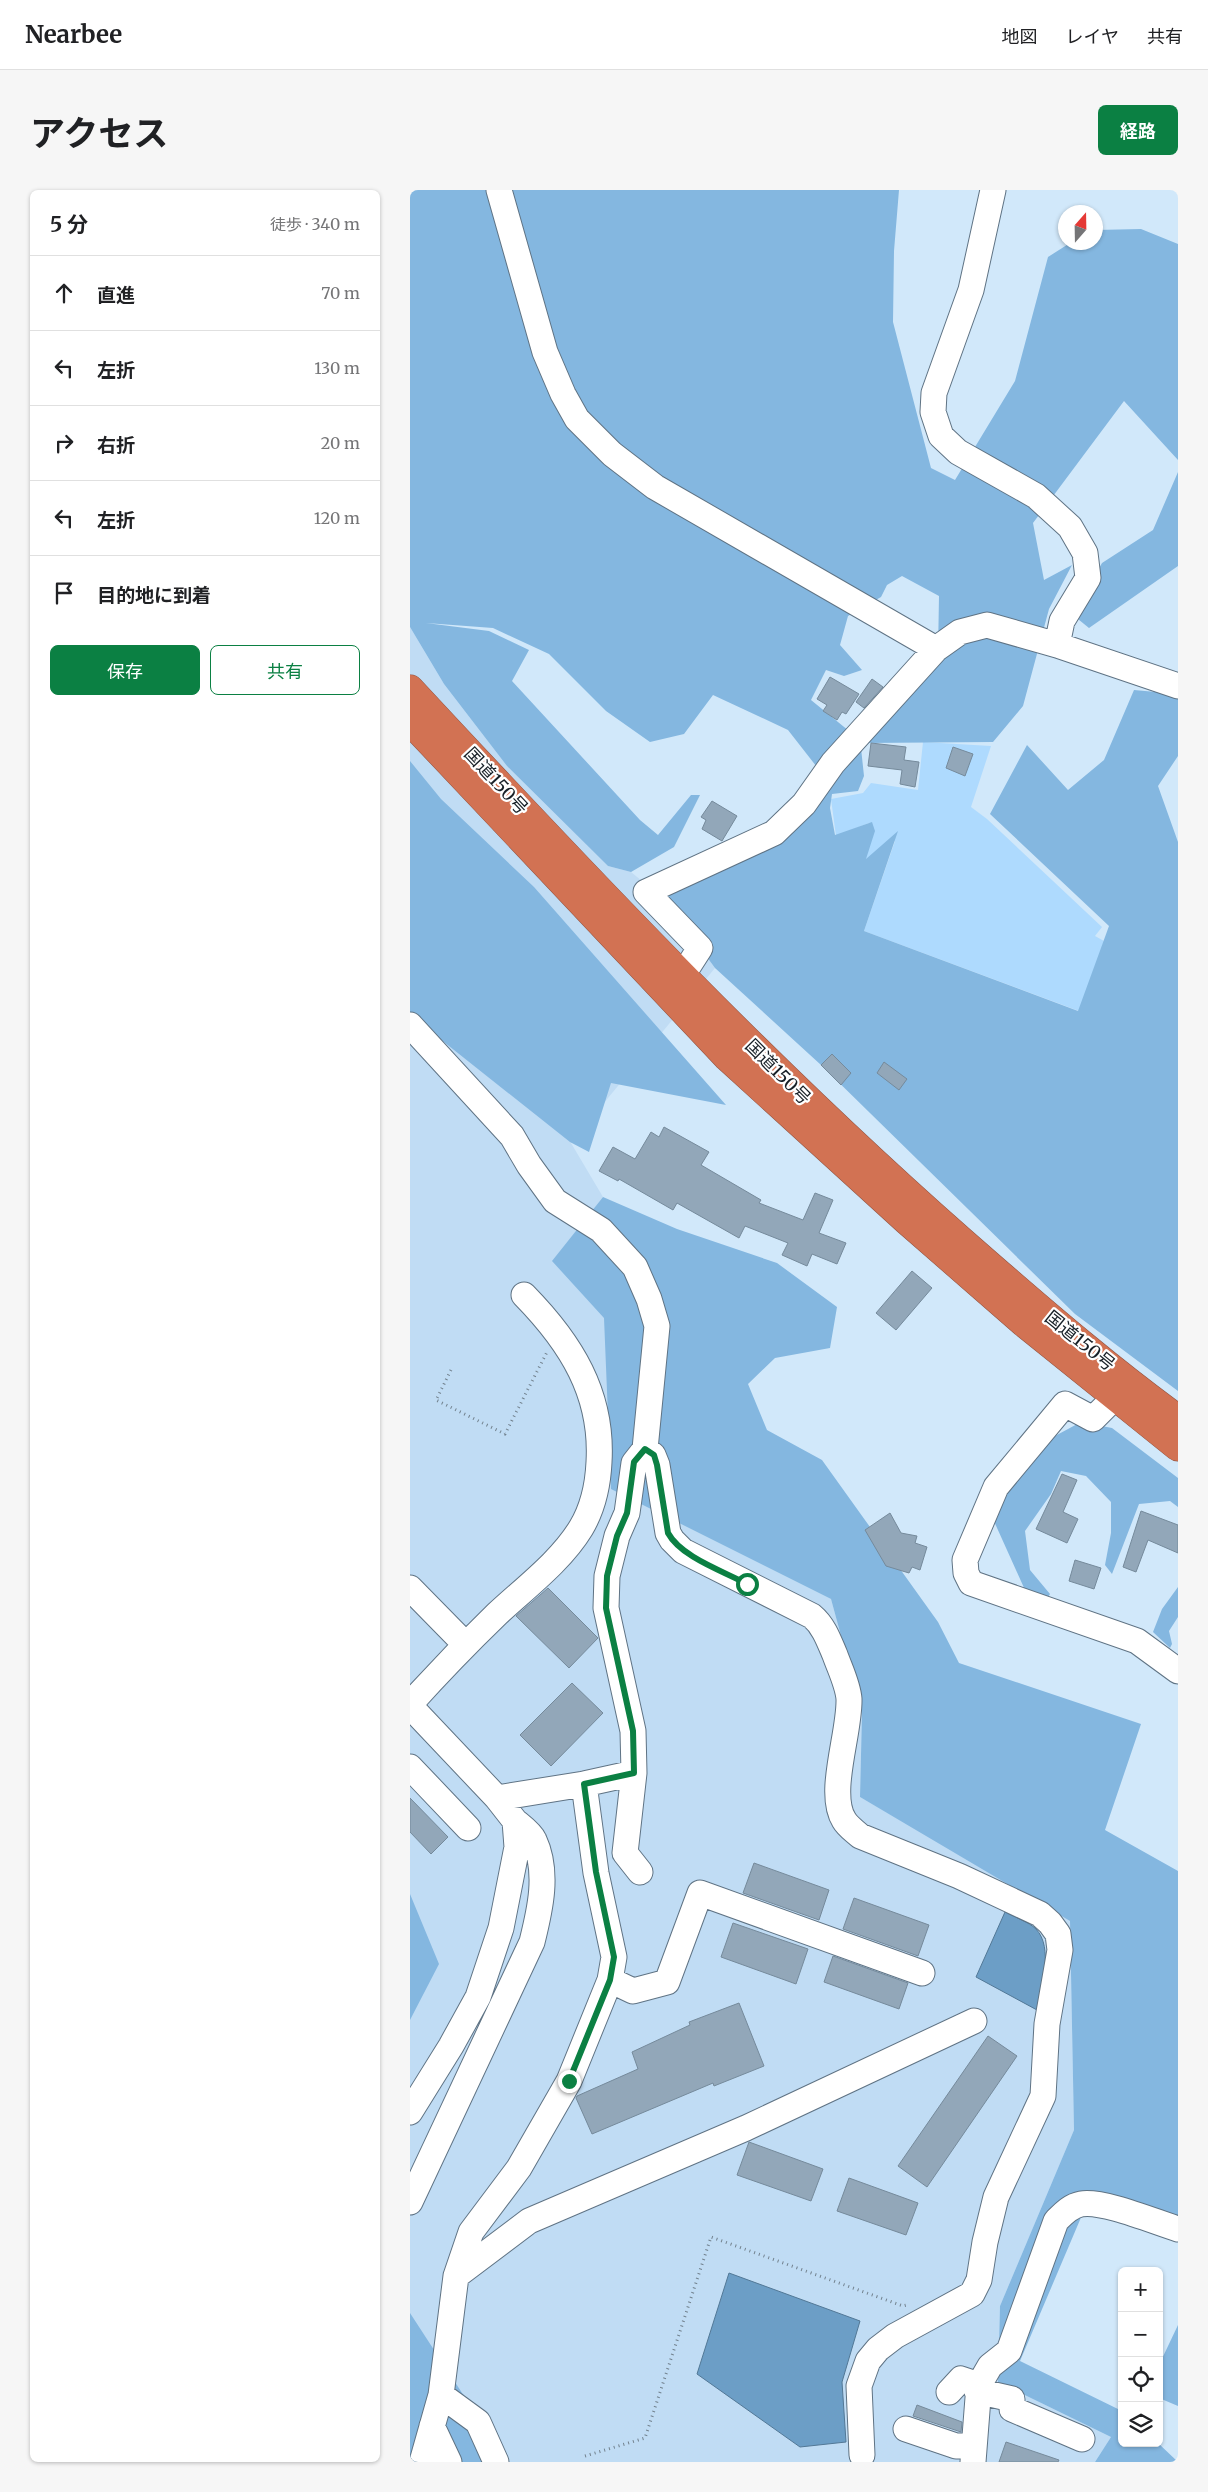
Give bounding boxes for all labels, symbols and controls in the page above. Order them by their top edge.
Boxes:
text: Nearbee [25,19,122,50]
text: 地図 [1002,25,1038,48]
text: レイヤ [1066,25,1119,48]
text: 共有 [1147,25,1183,48]
button: 経路 [1098,105,1178,155]
text: アクセス [30,112,168,156]
north arrow [1058,205,1103,250]
text: 5 分 [50,211,88,238]
text: 徒歩 · 340 m [270,214,360,234]
icon: ahead [50,279,78,307]
text: 直進 [97,283,135,307]
text: 70 m [321,283,360,303]
icon: left [50,354,78,382]
text: 左折 [97,358,135,382]
text: 130 m [314,358,360,378]
icon: right [50,429,78,457]
text: 右折 [97,433,135,457]
text: 20 m [321,433,360,453]
icon: left [50,504,78,532]
text: 左折 [97,508,135,532]
text: 120 m [314,508,360,528]
icon: arrive [50,579,78,607]
text: 目的地に到着 [97,583,211,607]
button: 保存 [50,645,200,695]
button: 共有 [210,645,360,695]
street label: 国道150号 [460,742,533,819]
street label: 国道150号 [741,1034,816,1109]
street label: 国道150号 [1041,1305,1120,1376]
route start [736,1573,759,1596]
route end [558,2070,581,2093]
map controls [1118,2267,1163,2447]
button: + [1118,2267,1163,2312]
button: − [1118,2312,1163,2357]
button: locate [1118,2357,1163,2402]
button: layers [1118,2402,1163,2447]

